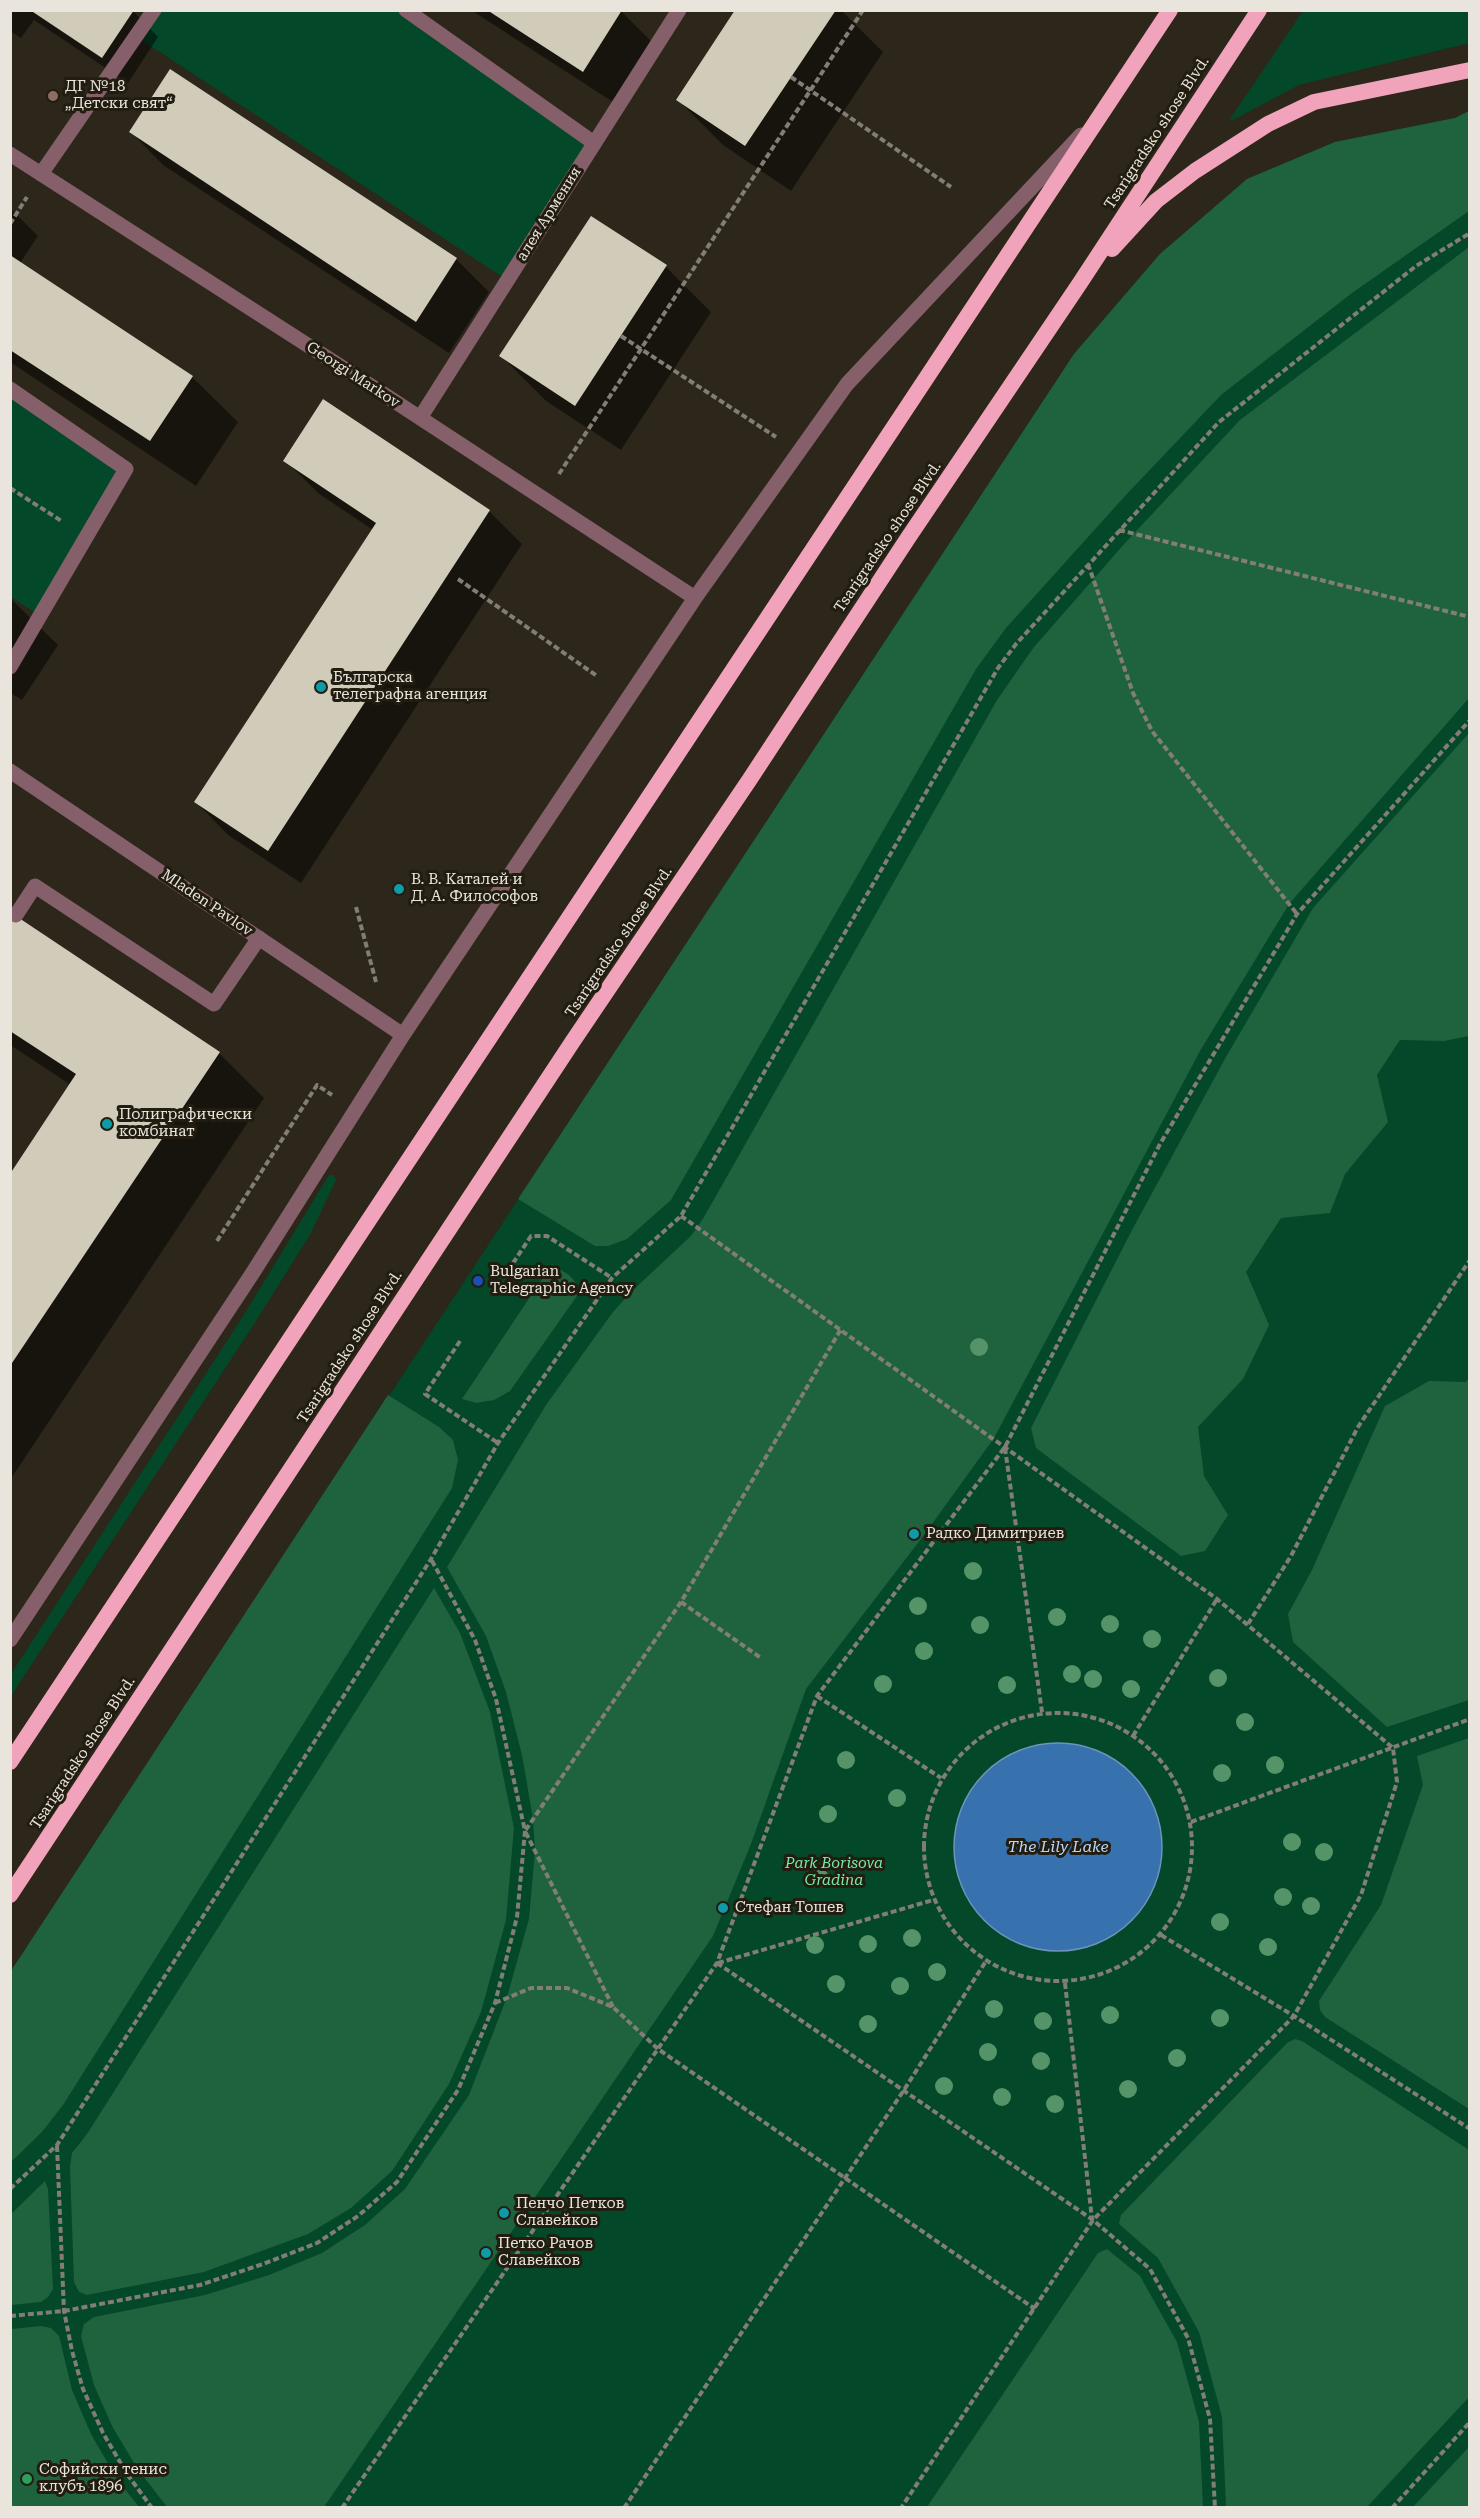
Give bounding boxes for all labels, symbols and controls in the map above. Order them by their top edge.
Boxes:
street label: Tsarigradsko shose Blvd. [1101,53,1213,213]
place label: ДГ №18 „Детски свят“ [65,78,173,113]
marker: ДГ №18 „Детски свят“ [46,89,60,103]
street label: алея Армения [513,164,585,264]
street label: Georgi Markov [303,338,403,412]
street label: Tsarigradsko shose Blvd. [831,458,945,616]
place label: Българска телеграфна агенция [333,669,487,704]
marker: Българска телеграфна агенция [314,680,328,694]
street label: Tsarigradsko shose Blvd. [562,863,676,1021]
street label: Mladen Pavlov [158,866,256,940]
place label: В. В. Каталей и Д. А. Философов [411,871,538,906]
marker: В. В. Каталей и Д. А. Философов [392,882,406,896]
place label: Полиграфически комбинат [119,1106,252,1141]
marker: Полиграфически комбинат [100,1117,114,1131]
place label: Bulgarian Telegraphic Agency [490,1263,633,1298]
street label: Tsarigradsko shose Blvd. [294,1267,406,1427]
marker: Bulgarian Telegraphic Agency [471,1274,485,1288]
place label: Радко Димитриев [926,1525,1064,1543]
marker: Радко Димитриев [907,1527,921,1541]
street label: Tsarigradsko shose Blvd. [27,1673,139,1833]
water label: The Lily Lake [1007,1837,1109,1857]
park label: Park Borisova Gradina [785,1855,883,1890]
place label: Стефан Тошев [735,1899,844,1917]
marker: Стефан Тошев [716,1901,730,1915]
place label: Пенчо Петков Славейков [516,2195,624,2230]
marker: Пенчо Петков Славейков [497,2206,511,2220]
place label: Петко Рачов Славейков [498,2235,593,2270]
marker: Петко Рачов Славейков [479,2246,493,2260]
place label: Софийски тенис клубъ 1896 [39,2461,167,2496]
marker: Софийски тенис клубъ 1896 [20,2472,34,2486]

